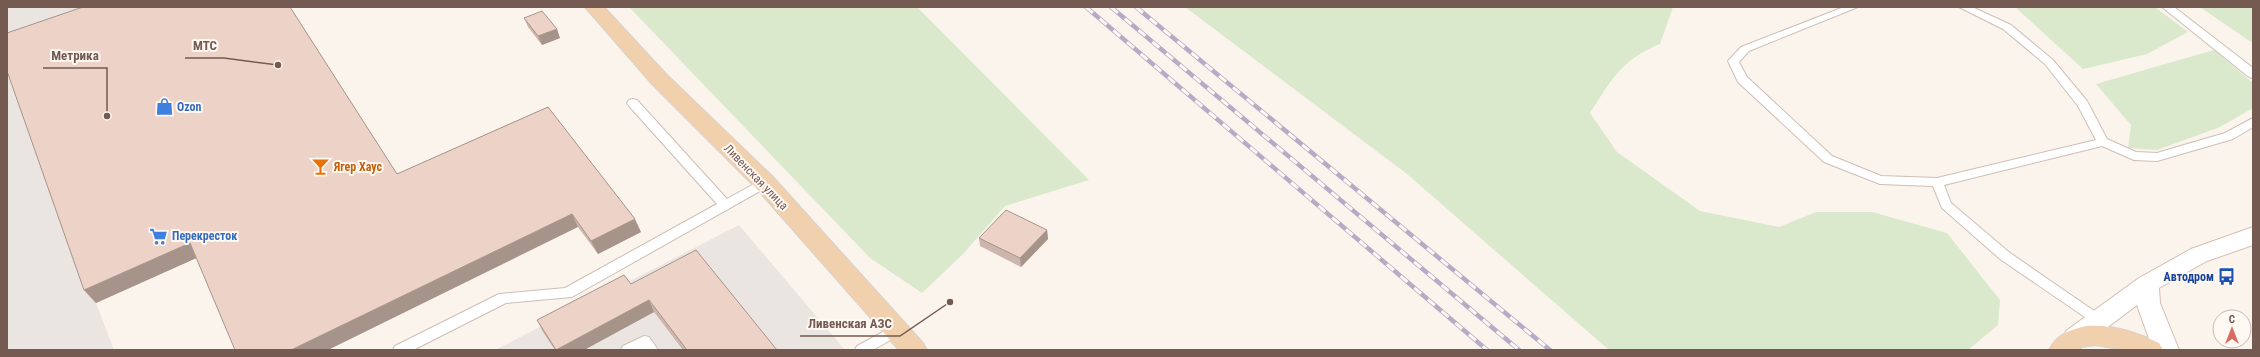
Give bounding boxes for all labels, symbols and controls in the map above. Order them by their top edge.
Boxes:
callout: МТС [185,33,224,58]
text: МТС [193,38,218,53]
callout: Метрика [43,43,107,68]
text: Метрика [51,48,99,63]
shop icon: Ozon [154,97,174,117]
place label: Ozon [177,100,202,114]
street label: Ливенская улица [721,141,791,213]
bar icon: Ягер Хаус [311,157,331,177]
place label: Ягер Хаус [333,160,383,174]
supermarket icon: Перекресток [149,226,169,246]
place label: Перекресток [172,229,237,243]
bus stop icon: Автодром [2217,267,2237,287]
place label: Автодром [2164,270,2214,284]
north arrow [2212,309,2252,349]
callout: Ливенская АЗС [800,311,900,336]
text: С [2229,313,2235,326]
text: Ливенская АЗС [808,316,893,331]

